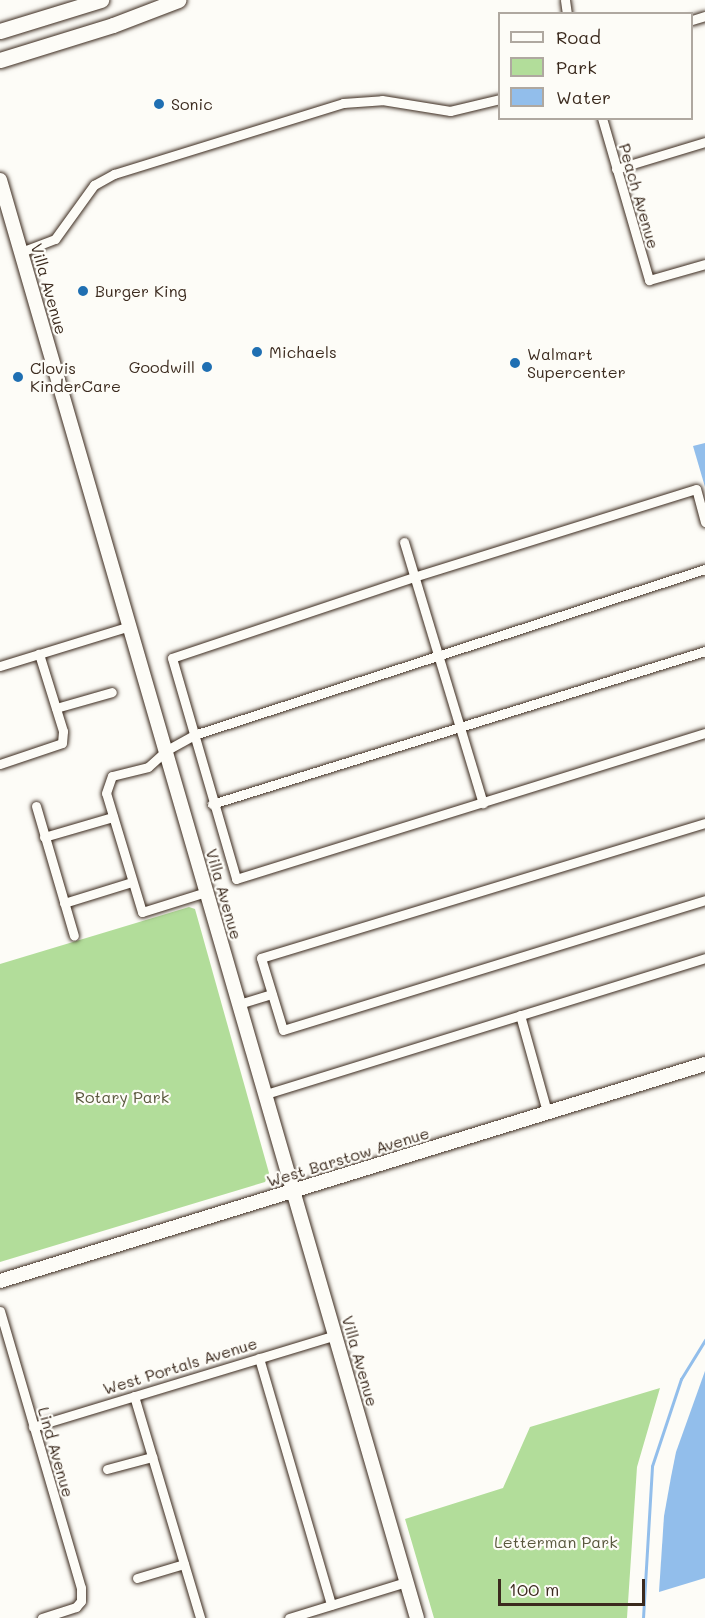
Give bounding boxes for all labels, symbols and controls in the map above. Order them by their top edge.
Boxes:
legend [498,12,693,120]
text: Road [556,25,601,49]
text: Park [556,55,597,79]
text: Water [556,85,611,109]
place label: Sonic [171,94,213,114]
marker: Sonic [152,97,166,111]
street label: Peach Avenue [615,141,663,251]
street label: Villa Avenue [27,241,71,337]
place label: Burger King [95,281,187,301]
marker: Burger King [76,284,90,298]
place label: Michaels [269,342,337,362]
place label: Walmart Supercenter [527,344,626,382]
marker: Michaels [250,345,264,359]
marker: Walmart Supercenter [508,356,522,370]
place label: Goodwill [129,357,195,377]
place label: Clovis KinderCare [30,358,121,396]
marker: Goodwill [200,360,214,374]
marker: Clovis KinderCare [11,370,25,384]
street label: Villa Avenue [202,846,246,942]
park label: Rotary Park [75,1087,169,1107]
street label: West Barstow Avenue [264,1123,432,1191]
street label: Villa Avenue [338,1313,382,1409]
street label: West Portals Avenue [100,1333,260,1399]
street label: Lind Avenue [34,1405,78,1499]
park label: Letterman Park [494,1532,618,1552]
scale bar [501,1567,648,1605]
text: 100 m [509,1577,559,1601]

